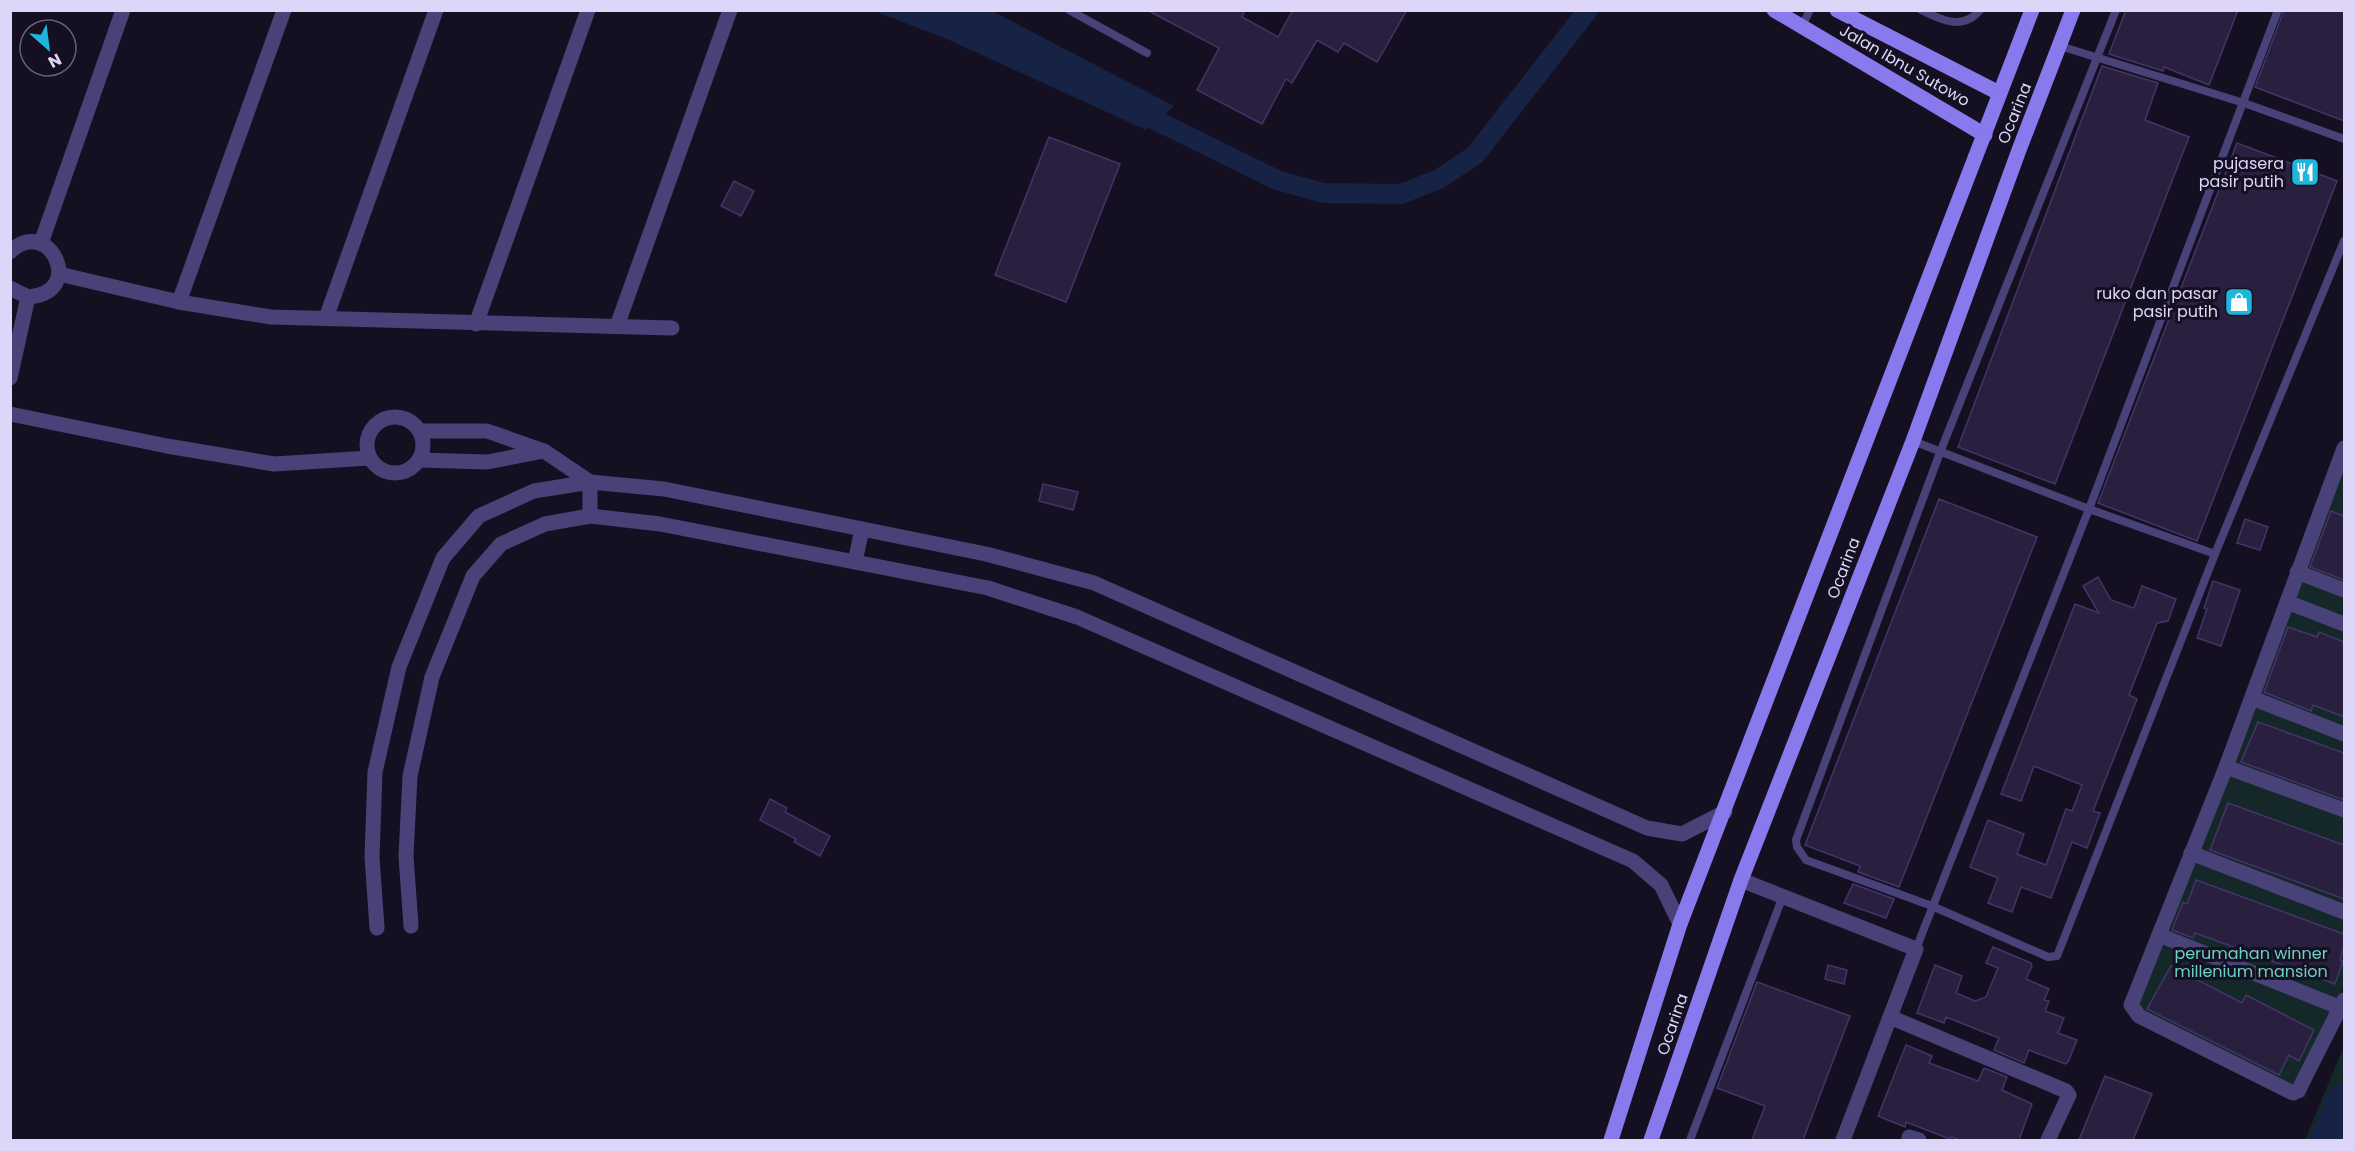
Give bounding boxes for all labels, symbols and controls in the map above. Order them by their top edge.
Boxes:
north arrow [18,18,78,78]
street label: Jalan Ibnu Sutowo [1835,19,1974,112]
text: N [44,48,66,74]
street label: Ocarina [1992,79,2037,147]
place label: pujasera pasir putih [2199,152,2284,193]
restaurant icon: pujasera pasir putih [2289,156,2321,188]
place label: ruko dan pasar pasir putih [2096,282,2218,323]
shop icon: ruko dan pasar pasir putih [2223,286,2255,318]
street label: Ocarina [1821,534,1866,602]
park label: perumahan winner millenium mansion [2174,942,2328,983]
street label: Ocarina [1651,990,1694,1058]

